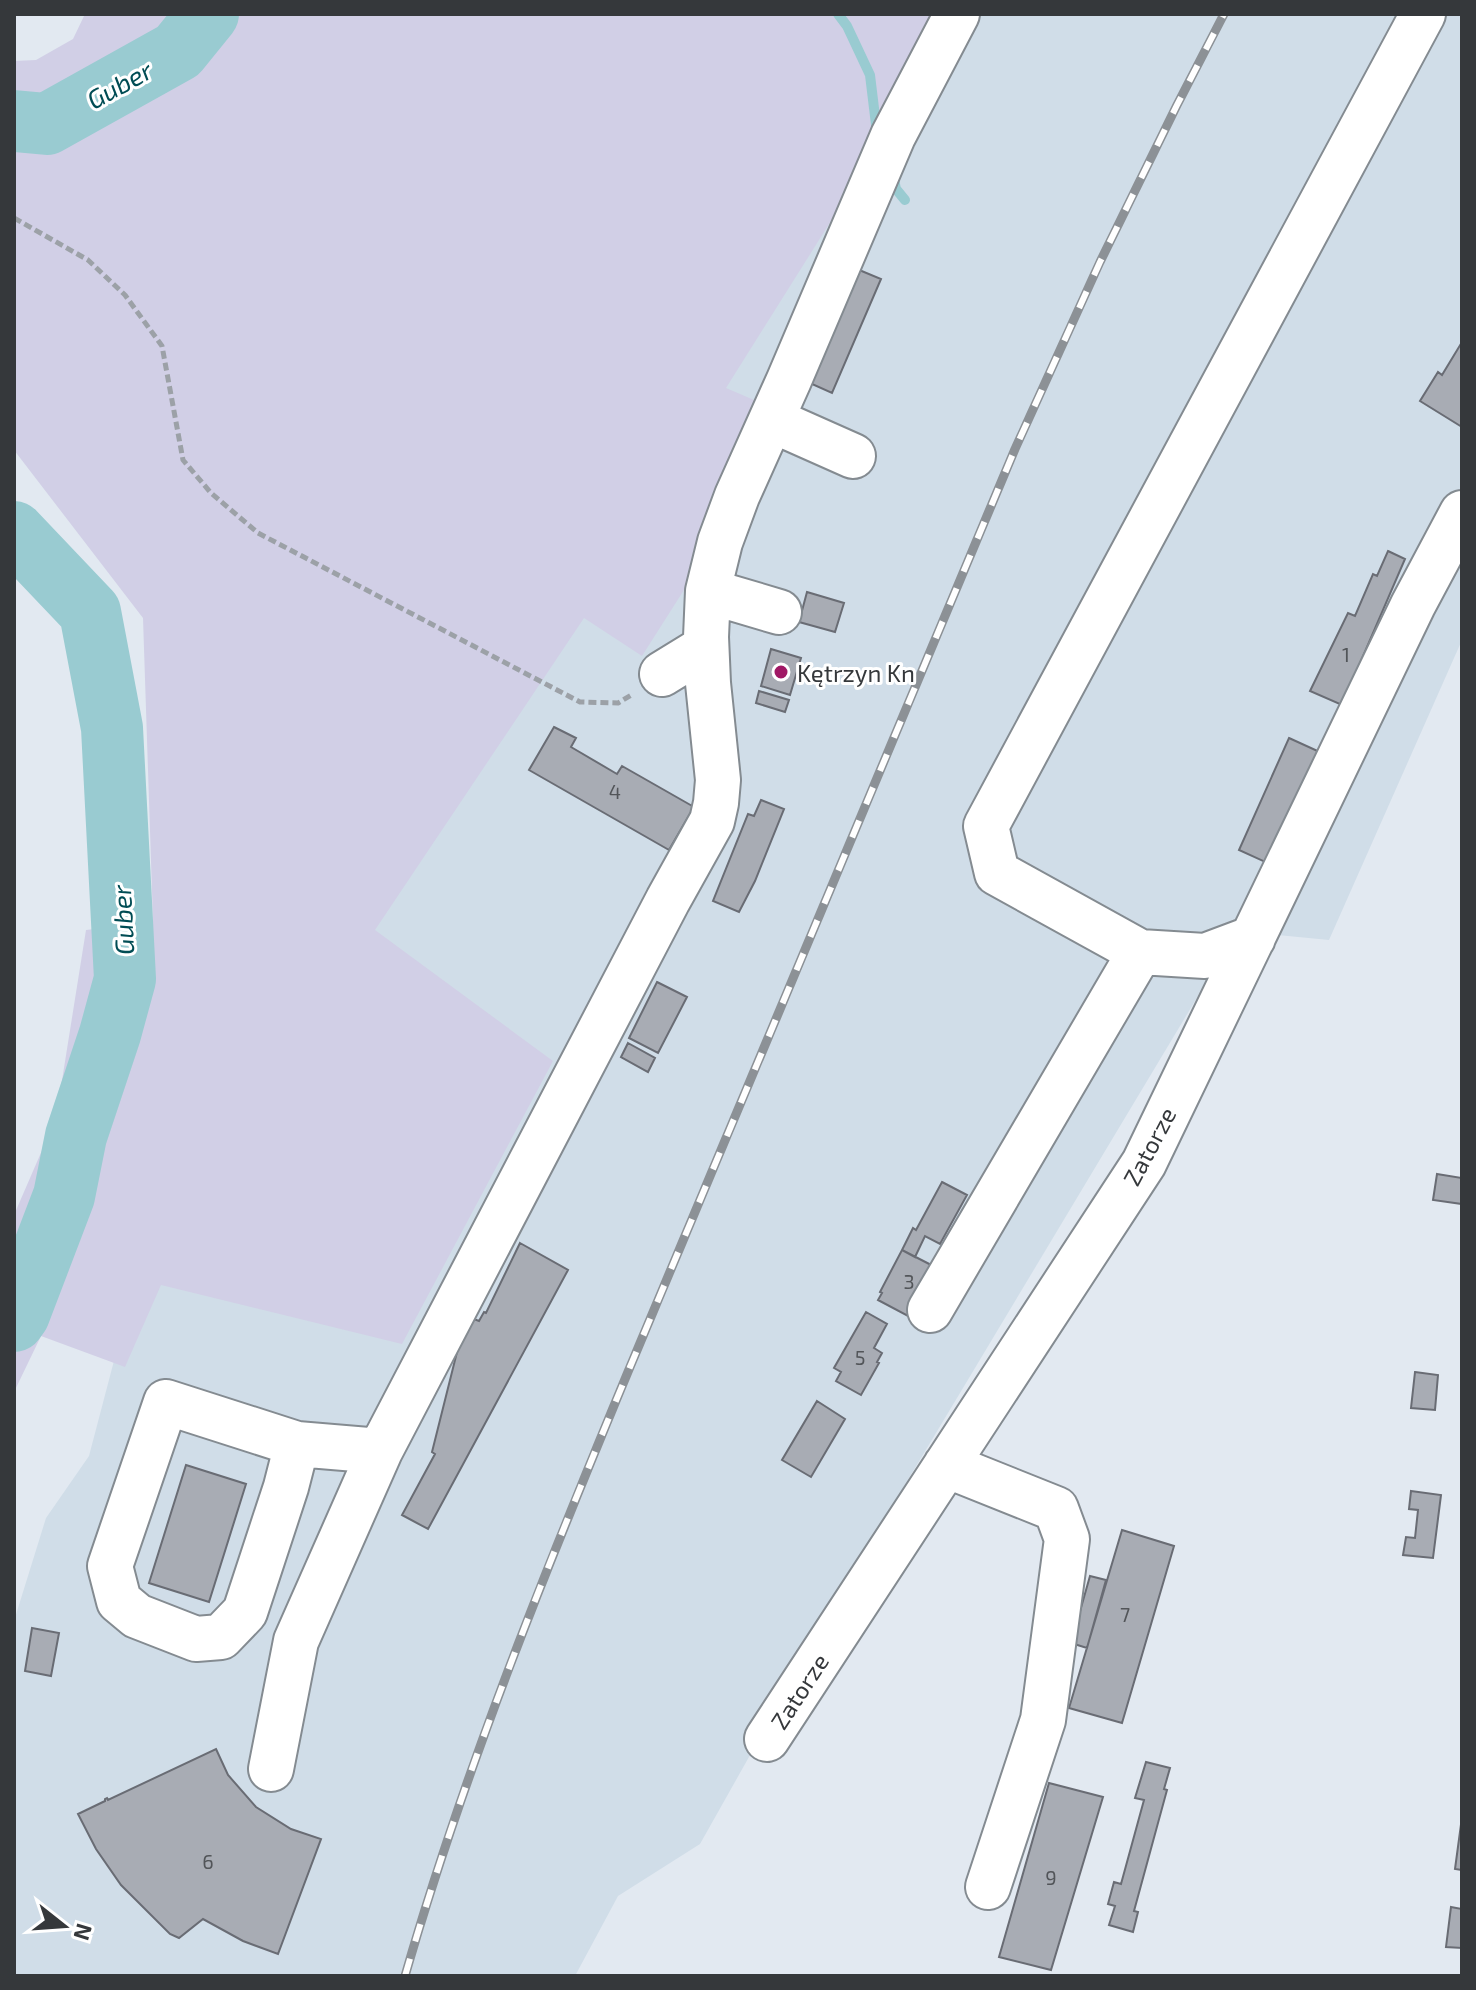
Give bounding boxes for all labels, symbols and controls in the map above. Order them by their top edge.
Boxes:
water label: Guber [81,53,158,115]
house number: 1 [1342,642,1350,666]
place label: Kętrzyn Kn [797,658,915,687]
marker: Kętrzyn Kn [772,663,790,681]
house number: 4 [609,779,621,803]
water label: Guber [105,884,139,956]
street label: Zatorze [1116,1102,1182,1190]
house number: 3 [903,1269,915,1293]
house number: 5 [855,1345,865,1369]
house number: 7 [1120,1602,1130,1626]
street label: Zatorze [764,1648,834,1734]
house number: 6 [202,1849,214,1873]
house number: 9 [1045,1865,1057,1889]
north arrow [24,1886,104,1966]
text: N [69,1921,99,1944]

